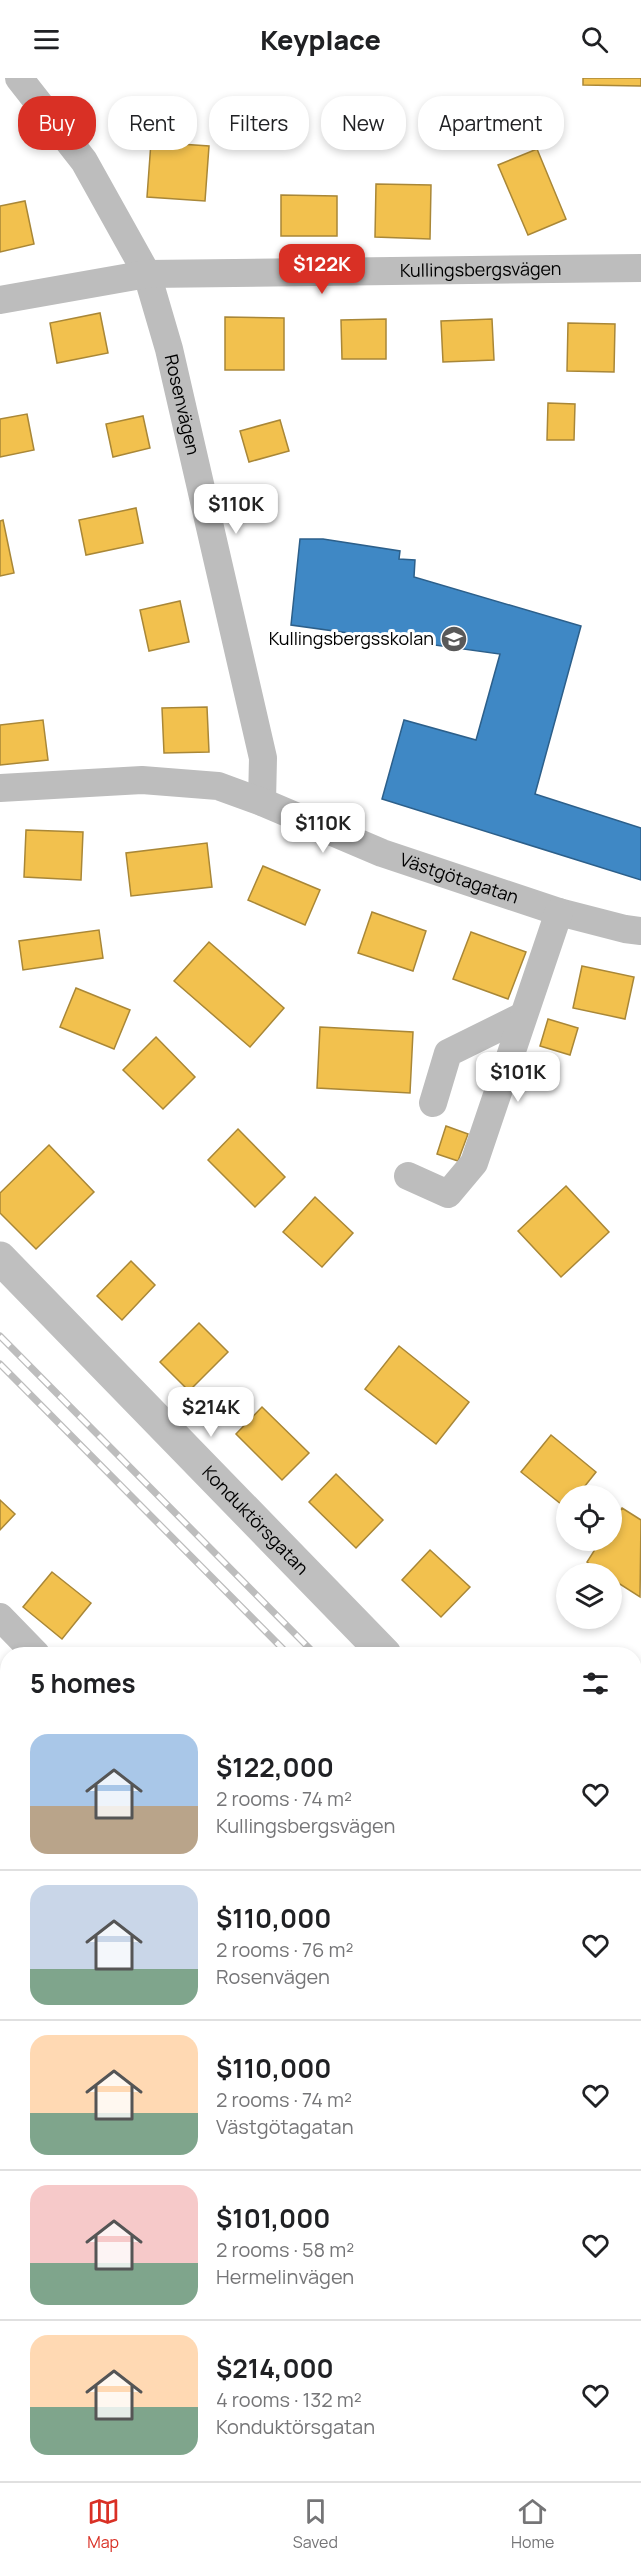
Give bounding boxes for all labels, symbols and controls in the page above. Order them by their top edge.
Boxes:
text: Keyplace [260,21,381,58]
icon: menu [30,23,63,56]
icon: search [578,23,611,56]
chip: Buy [18,96,96,150]
chip: Rent [108,96,197,150]
chip: Filters [209,96,309,150]
chip: New [321,96,406,150]
chip: Apartment [418,96,564,150]
pin: $122K [280,244,364,295]
text: $122K [293,250,351,277]
street label: Kullingsbergsvägen [400,256,562,282]
street label: Rosenvägen [160,352,206,457]
pin: $110K [194,484,278,535]
text: $110K [208,490,264,517]
school or university icon: Kullingsbergsskolan [439,624,469,654]
place label: Kullingsbergsskolan [269,626,434,650]
pin: $110K [281,803,365,854]
text: $110K [295,809,351,836]
street label: Västgötagatan [397,847,522,909]
pin: $101K [476,1052,560,1103]
text: $101K [490,1058,546,1085]
pin: $214K [169,1387,253,1438]
text: $214K [182,1393,240,1420]
street label: Konduktörsgatan [197,1460,314,1579]
map controls [556,1485,622,1629]
button: locate [556,1485,622,1551]
button: layers [556,1563,622,1629]
text: 5 homes [30,1665,136,1701]
icon: filters [579,1667,612,1700]
text: $122,000 [216,1749,334,1785]
icon: home [78,1758,150,1830]
icon: heart [579,1778,612,1811]
text: 2 rooms · 74 m² [216,1785,352,1812]
text: Kullingsbergsvägen [216,1812,395,1839]
text: $110,000 [216,1900,331,1936]
icon: home [78,1909,150,1981]
icon: heart [579,1929,612,1962]
text: 2 rooms · 76 m² [216,1936,353,1963]
text: Rosenvägen [216,1963,330,1990]
text: $110,000 [216,2050,331,2086]
icon: home [78,2059,150,2131]
icon: heart [579,2079,612,2112]
text: 2 rooms · 74 m² [216,2086,352,2113]
text: Västgötagatan [216,2113,354,2140]
text: $101,000 [216,2200,330,2236]
icon: home [78,2209,150,2281]
icon: heart [579,2229,612,2262]
text: 2 rooms · 58 m² [216,2236,354,2263]
text: Hermelinvägen [216,2263,354,2290]
text: $214,000 [216,2350,334,2386]
icon: home [78,2359,150,2431]
icon: heart [579,2379,612,2412]
text: 4 rooms · 132 m² [216,2386,362,2413]
text: Konduktörsgatan [216,2413,375,2440]
tab: Map [87,2495,120,2553]
tab: Saved [293,2495,338,2553]
tab: Home [511,2495,554,2553]

